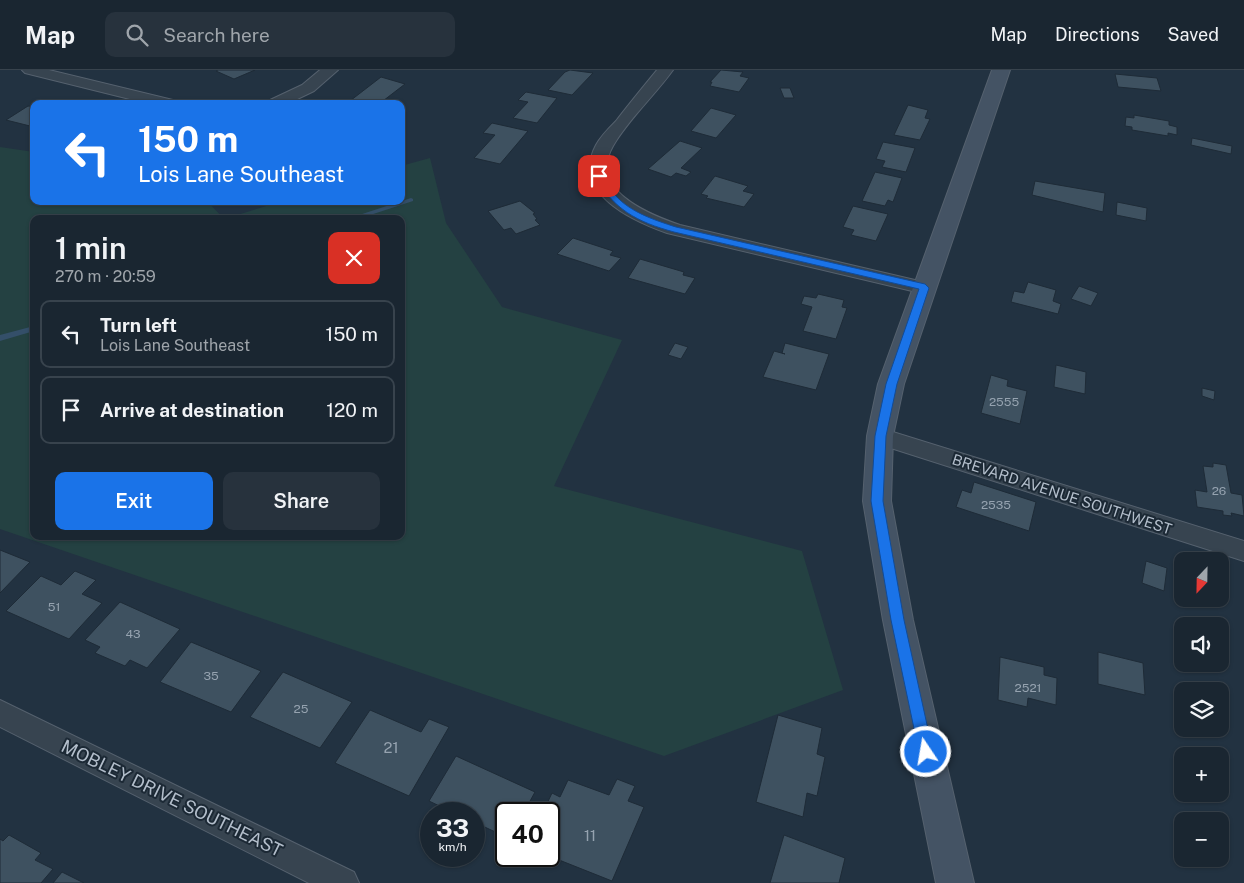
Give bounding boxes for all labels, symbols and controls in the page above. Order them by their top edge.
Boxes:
search box [105,12,455,57]
text: Map [25,21,75,49]
icon: search [123,21,151,49]
text: Search here [163,24,270,46]
text: Map [990,24,1027,45]
text: Directions [1055,24,1140,45]
text: Saved [1168,24,1219,45]
text: 150 m [138,119,238,160]
icon: left [55,120,120,185]
pin [578,155,620,197]
text: Lois Lane Southeast [138,161,344,187]
icon: arrive [585,162,613,190]
text: 1 min [55,230,126,266]
button: close [328,232,380,284]
text: 270 m · 20:59 [55,267,156,286]
text: Turn left [100,314,177,336]
icon: left [57,320,85,348]
text: 150 m [325,323,378,345]
text: Lois Lane Southeast [100,336,250,355]
house number: 2555 [989,395,1019,409]
icon: arrive [57,396,85,424]
text: Arrive at destination [100,399,284,421]
text: 120 m [326,399,378,421]
street label: BREVARD AVENUE SOUTHWEST [950,450,1174,538]
button: Exit [55,472,213,530]
button: Share [223,472,380,530]
house number: 26 [1212,484,1226,498]
house number: 2535 [981,498,1011,512]
north arrow [1174,552,1229,608]
map controls [1174,552,1229,867]
house number: 51 [48,600,60,614]
button: sound [1174,617,1229,672]
house number: 43 [125,627,141,641]
house number: 35 [203,669,219,683]
house number: 2521 [1015,681,1041,695]
button: layers [1174,682,1229,737]
house number: 25 [294,702,309,716]
position arrow [899,725,951,777]
street label: MOBLEY DRIVE SOUTHEAST [58,735,286,861]
house number: 21 [383,739,399,756]
button: + [1174,747,1229,802]
speed limit sign: 40 [495,802,560,867]
button: − [1174,812,1229,867]
text: 33 [436,813,469,843]
house number: 11 [584,827,596,844]
text: km/h [438,840,467,854]

